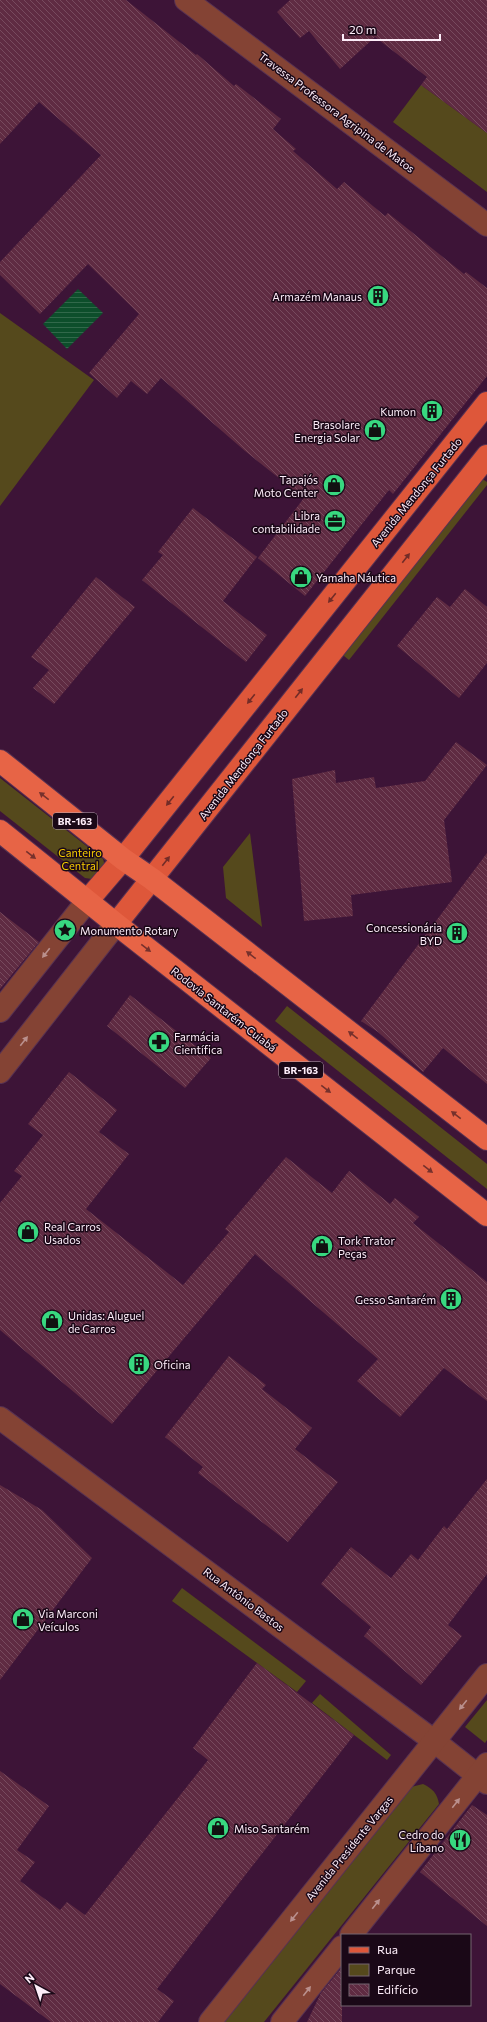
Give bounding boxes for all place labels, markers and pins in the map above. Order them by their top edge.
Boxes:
building icon: Armazém Manaus [365,283,391,309]
place label: Armazém Manaus [272,290,362,303]
building icon: Kumon [419,398,445,424]
place label: Kumon [380,405,416,418]
shop icon: Brasolare Energia Solar [362,417,388,443]
place label: Brasolare Energia Solar [294,418,361,444]
shop icon: Tapajós Moto Center [321,472,347,498]
place label: Tapajós Moto Center [254,473,319,499]
office icon: Libra contabilidade [322,508,348,534]
place label: Libra contabilidade [252,509,320,535]
shop icon: Yamaha Náutica [288,564,314,590]
place label: Yamaha Náutica [316,571,396,584]
place icon: Monumento Rotary [52,917,78,943]
building icon: Concessionária BYD [444,920,470,946]
place label: Concessionária BYD [366,921,442,947]
place label: Monumento Rotary [80,924,178,937]
pharmacy icon: Farmácia Científica [146,1029,172,1055]
place label: Farmácia Científica [174,1030,222,1056]
shop icon: Real Carros Usados [15,1219,41,1245]
place label: Real Carros Usados [44,1220,101,1246]
shop icon: Tork Trator Peças [309,1233,335,1259]
place label: Tork Trator Peças [338,1234,395,1260]
building icon: Gesso Santarém [438,1286,464,1312]
place label: Gesso Santarém [355,1293,436,1306]
shop icon: Unidas: Aluguel de Carros [39,1308,65,1334]
place label: Unidas: Aluguel de Carros [68,1309,144,1335]
building icon: Oficina [126,1351,152,1377]
place label: Oficina [154,1358,190,1371]
shop icon: Via Marconi Veículos [10,1606,36,1632]
place label: Via Marconi Veículos [38,1607,98,1633]
shop icon: Miso Santarém [205,1815,231,1841]
place label: Miso Santarém [234,1822,309,1835]
restaurant icon: Cedro do Líbano [447,1827,473,1853]
place label: Cedro do Líbano [399,1828,444,1854]

